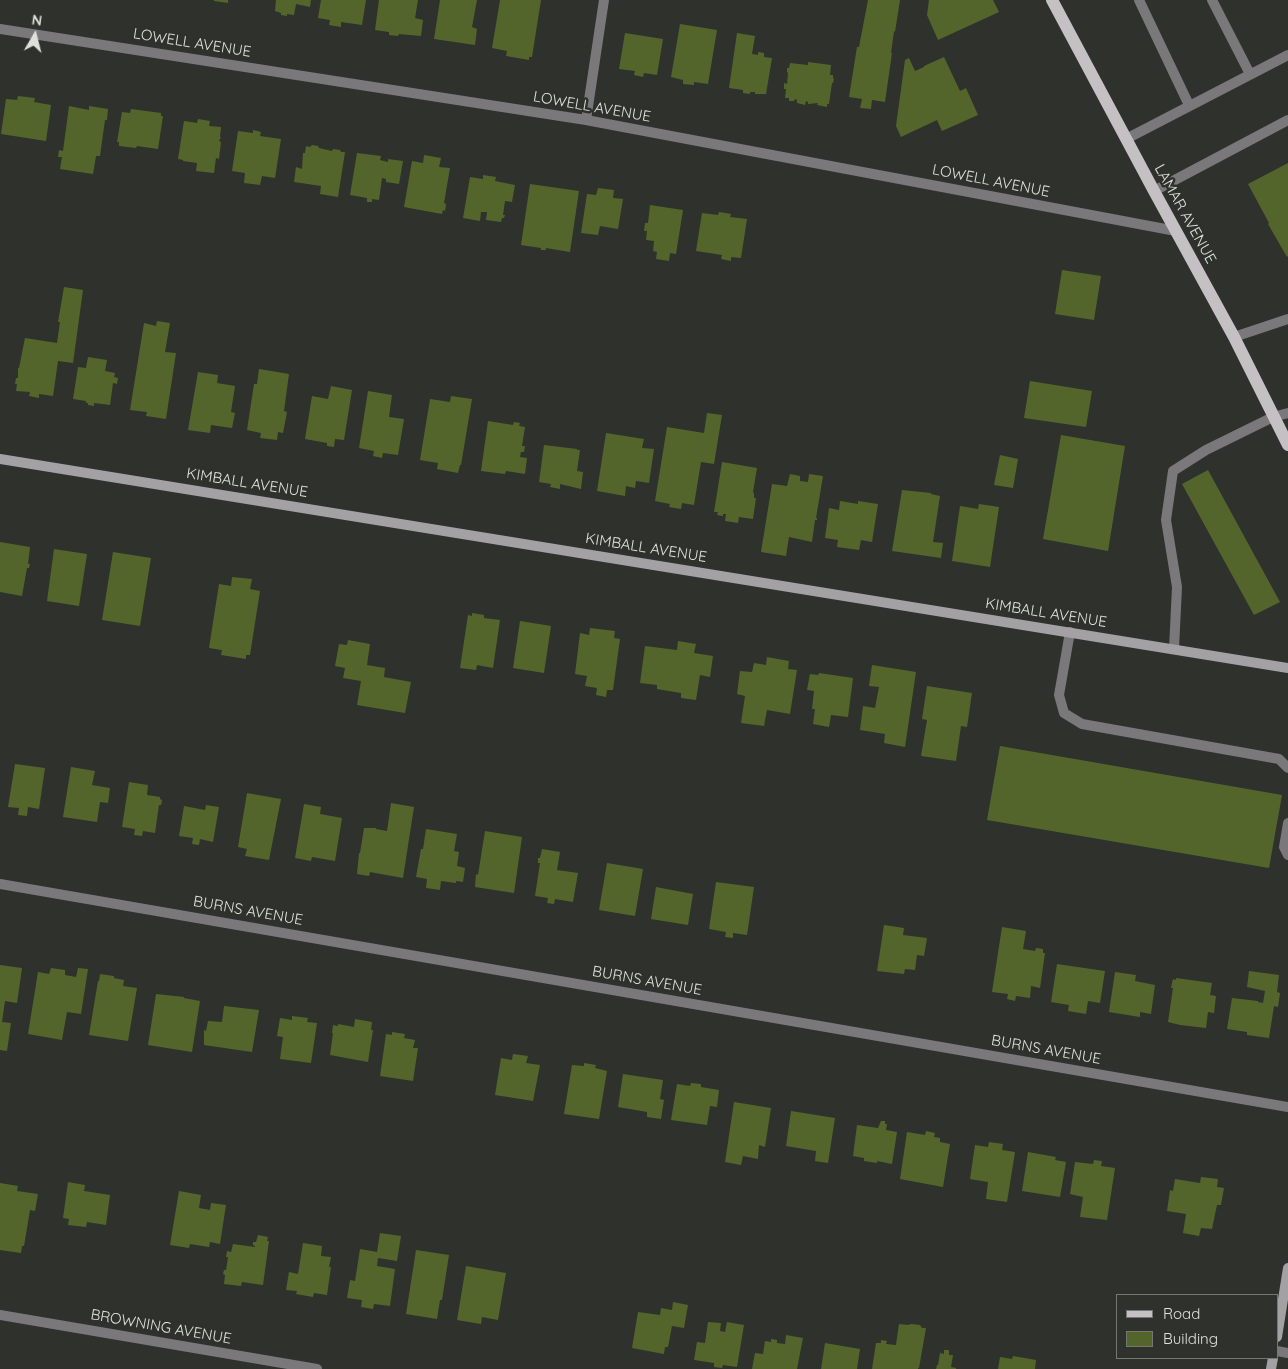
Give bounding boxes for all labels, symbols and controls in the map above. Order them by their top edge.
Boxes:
north arrow [10,10,60,60]
text: N [31,11,43,30]
street label: LOWELL AVENUE [132,25,252,61]
street label: LOWELL AVENUE [532,88,652,126]
street label: LOWELL AVENUE [931,161,1051,201]
street label: LAMAR AVENUE [1150,161,1220,267]
street label: KIMBALL AVENUE [185,465,309,501]
street label: KIMBALL AVENUE [584,530,708,566]
street label: KIMBALL AVENUE [984,595,1108,631]
street label: BURNS AVENUE [192,893,304,929]
street label: BURNS AVENUE [591,963,703,999]
street label: BURNS AVENUE [990,1032,1102,1068]
legend [1116,1294,1278,1359]
text: Road [1163,1304,1200,1323]
street label: BROWNING AVENUE [89,1306,233,1348]
text: Building [1163,1329,1218,1348]

